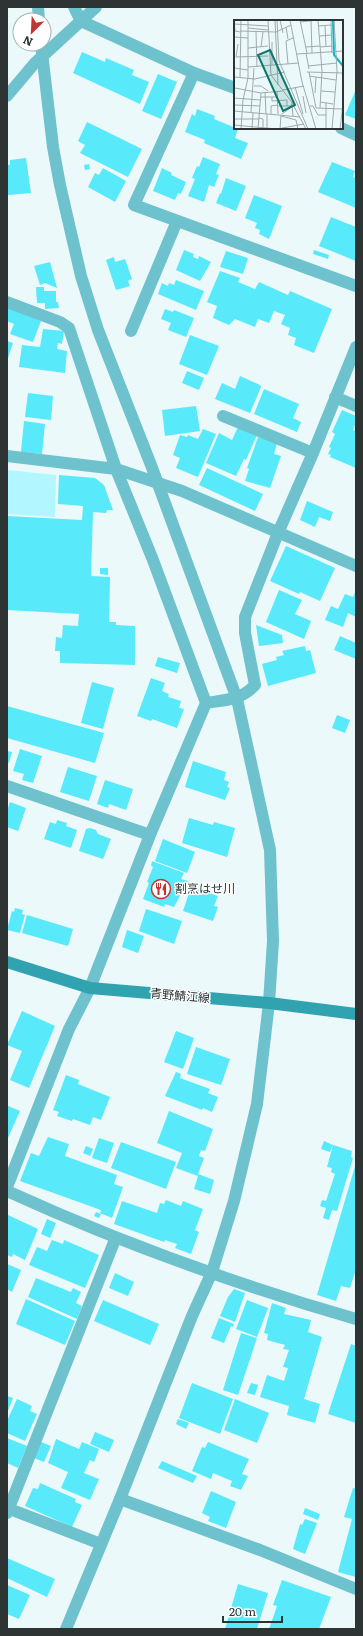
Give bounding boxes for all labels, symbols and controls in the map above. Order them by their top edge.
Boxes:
north arrow [12,12,52,52]
inset map [234,20,343,129]
text: N [20,33,35,51]
restaurant icon: 割烹はせ川 [150,878,172,900]
place label: 割烹はせ川 [175,879,235,897]
street label: 青野鯖江線 [149,983,211,1007]
scale bar [223,1598,282,1624]
text: 20 m [229,1602,256,1620]

